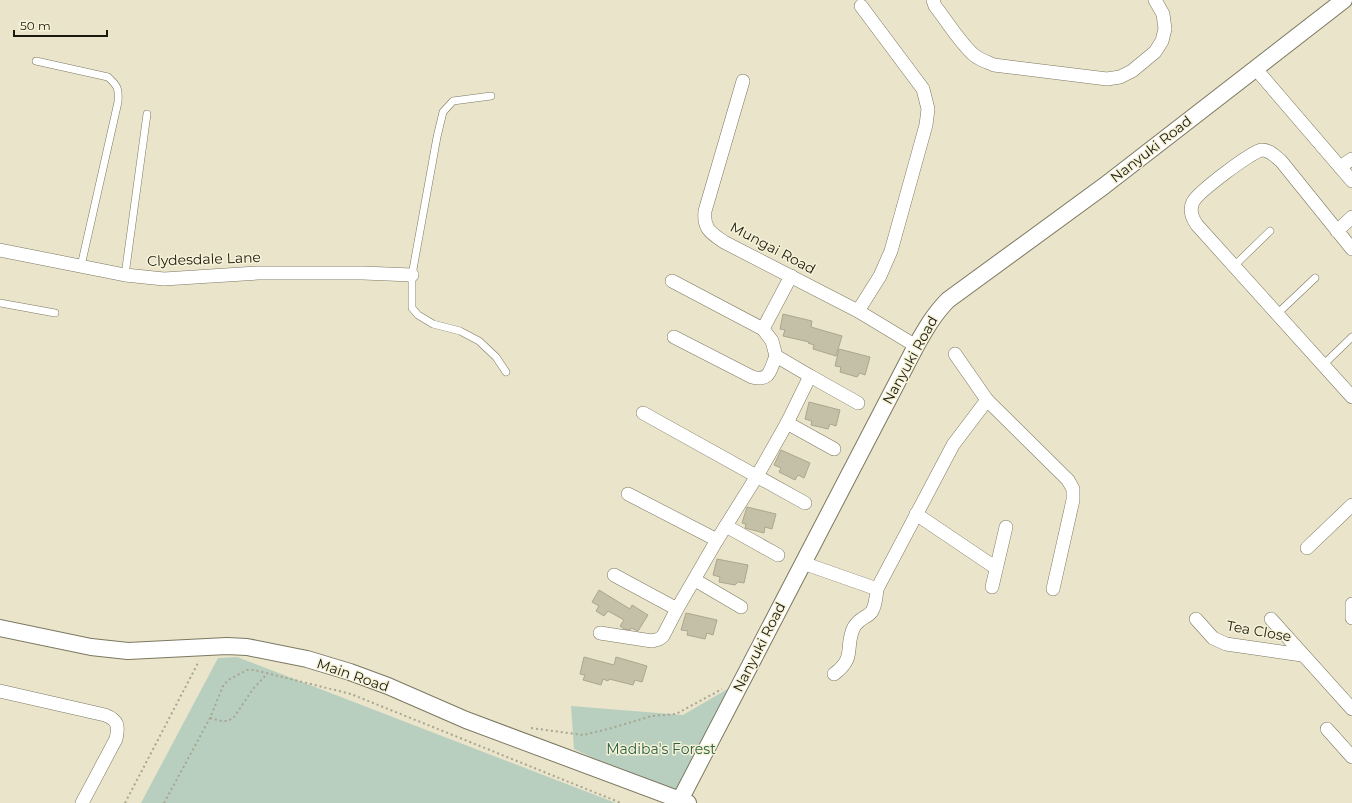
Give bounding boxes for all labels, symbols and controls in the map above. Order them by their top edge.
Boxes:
scale bar [14,12,107,38]
text: 50 m [20,18,51,33]
street label: Nanyuki Road [1107,112,1195,186]
street label: Mungai Road [727,218,819,278]
street label: Clydesdale Lane [147,248,261,270]
street label: Nanyuki Road [878,313,942,407]
street label: Nanyuki Road [729,599,789,695]
street label: Tea Close [1225,616,1293,646]
street label: Main Road [315,654,391,696]
park label: Madiba's Forest [606,740,716,758]

